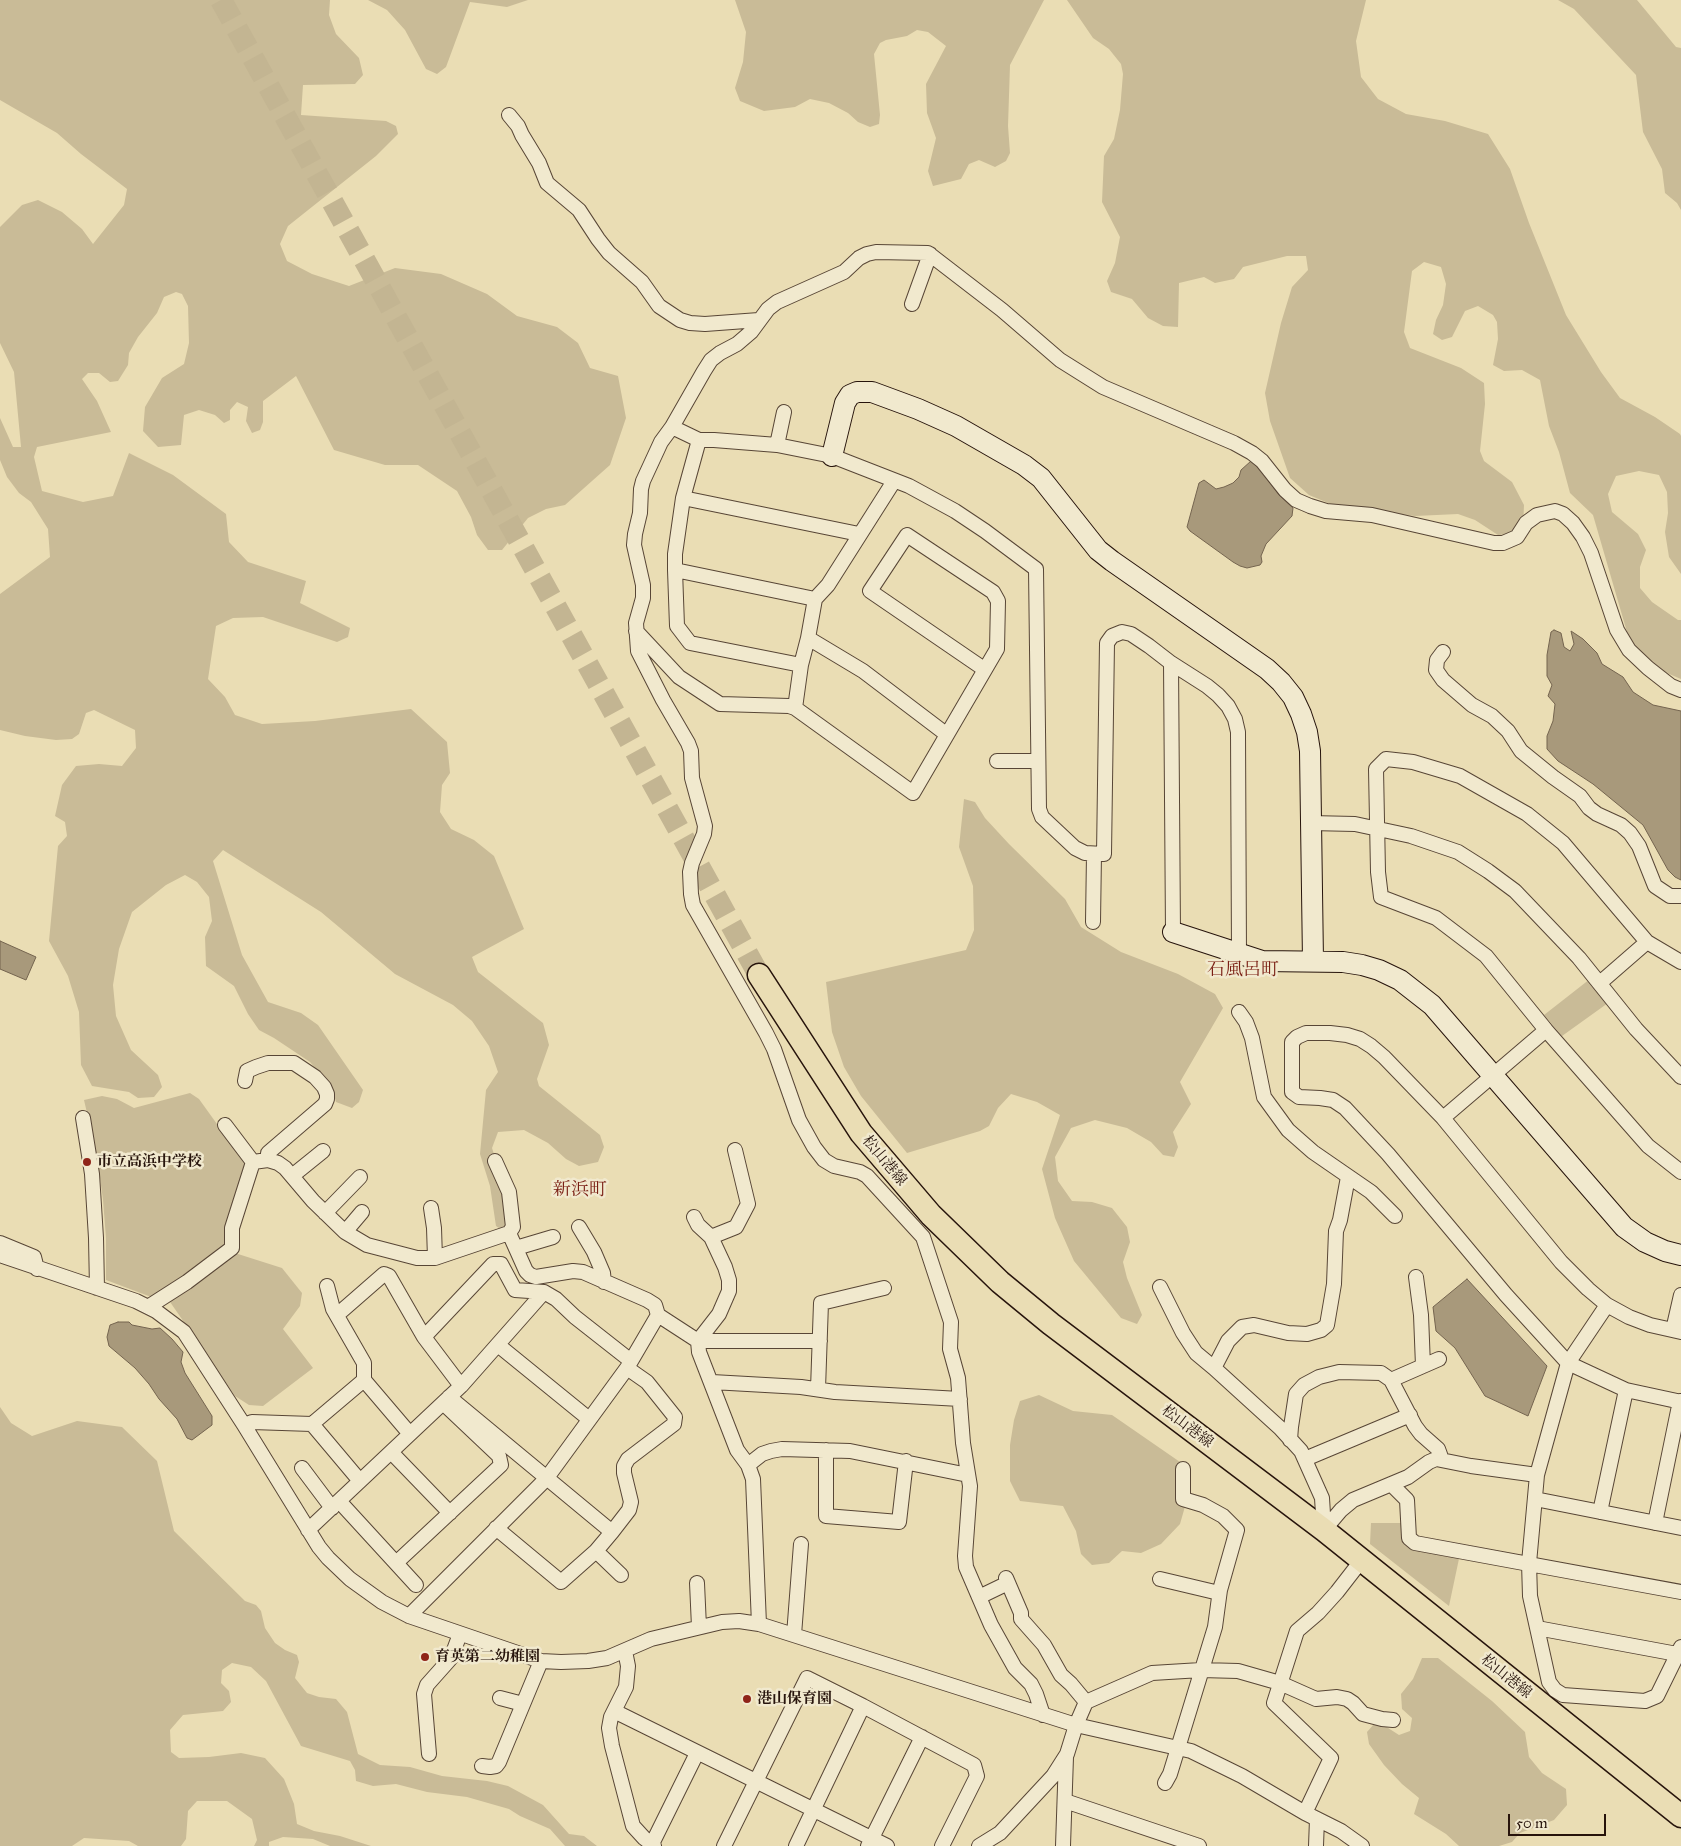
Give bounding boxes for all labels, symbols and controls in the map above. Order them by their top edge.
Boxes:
district label: 石風呂町 [1207,960,1279,982]
street label: 松山港線 [858,1132,910,1190]
place label: 市立高浜中学校 [97,1153,202,1171]
marker: 市立高浜中学校 [81,1156,93,1168]
district label: 新浜町 [553,1180,607,1202]
street label: 松山港線 [1158,1402,1216,1452]
place label: 育英第二幼稚園 [435,1648,540,1666]
marker: 育英第二幼稚園 [419,1651,431,1663]
street label: 松山港線 [1477,1651,1535,1703]
place label: 港山保育園 [757,1690,832,1708]
marker: 港山保育園 [741,1693,753,1705]
scale bar [1511,1804,1608,1836]
text: 50 m [1516,1814,1548,1832]

